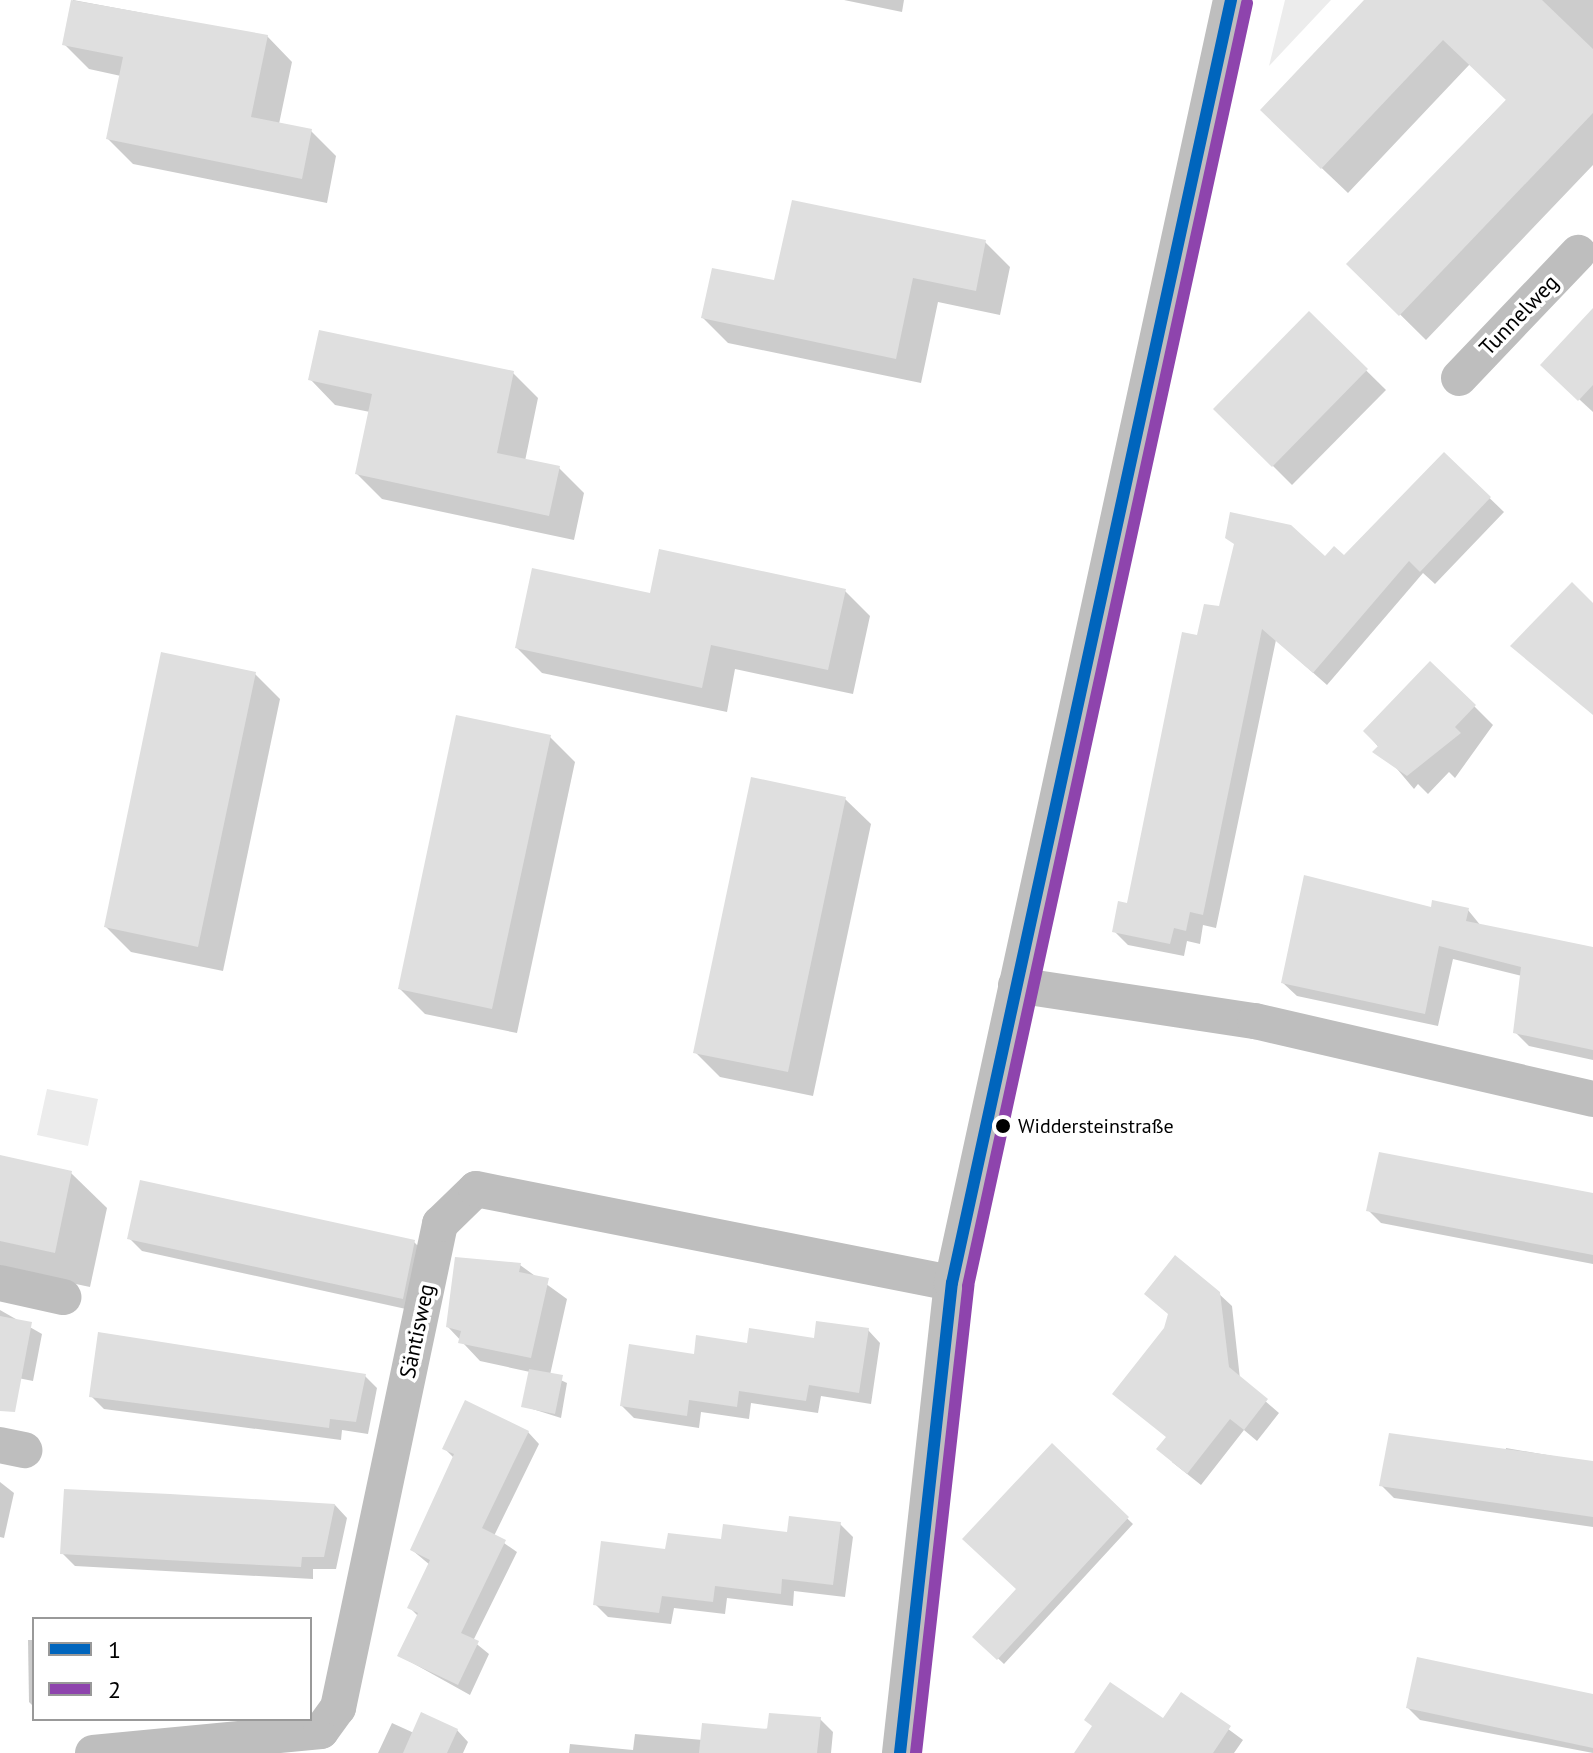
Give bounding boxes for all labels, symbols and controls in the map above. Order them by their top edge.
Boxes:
street label: Tunnelweg [1474,269,1564,361]
place label: Widdersteinstraße [1018,1114,1174,1138]
marker: Widdersteinstraße [995,1118,1011,1134]
street label: Säntisweg [394,1281,440,1381]
legend [32,1617,312,1721]
text: 1 [108,1634,121,1665]
text: 2 [108,1674,121,1705]

